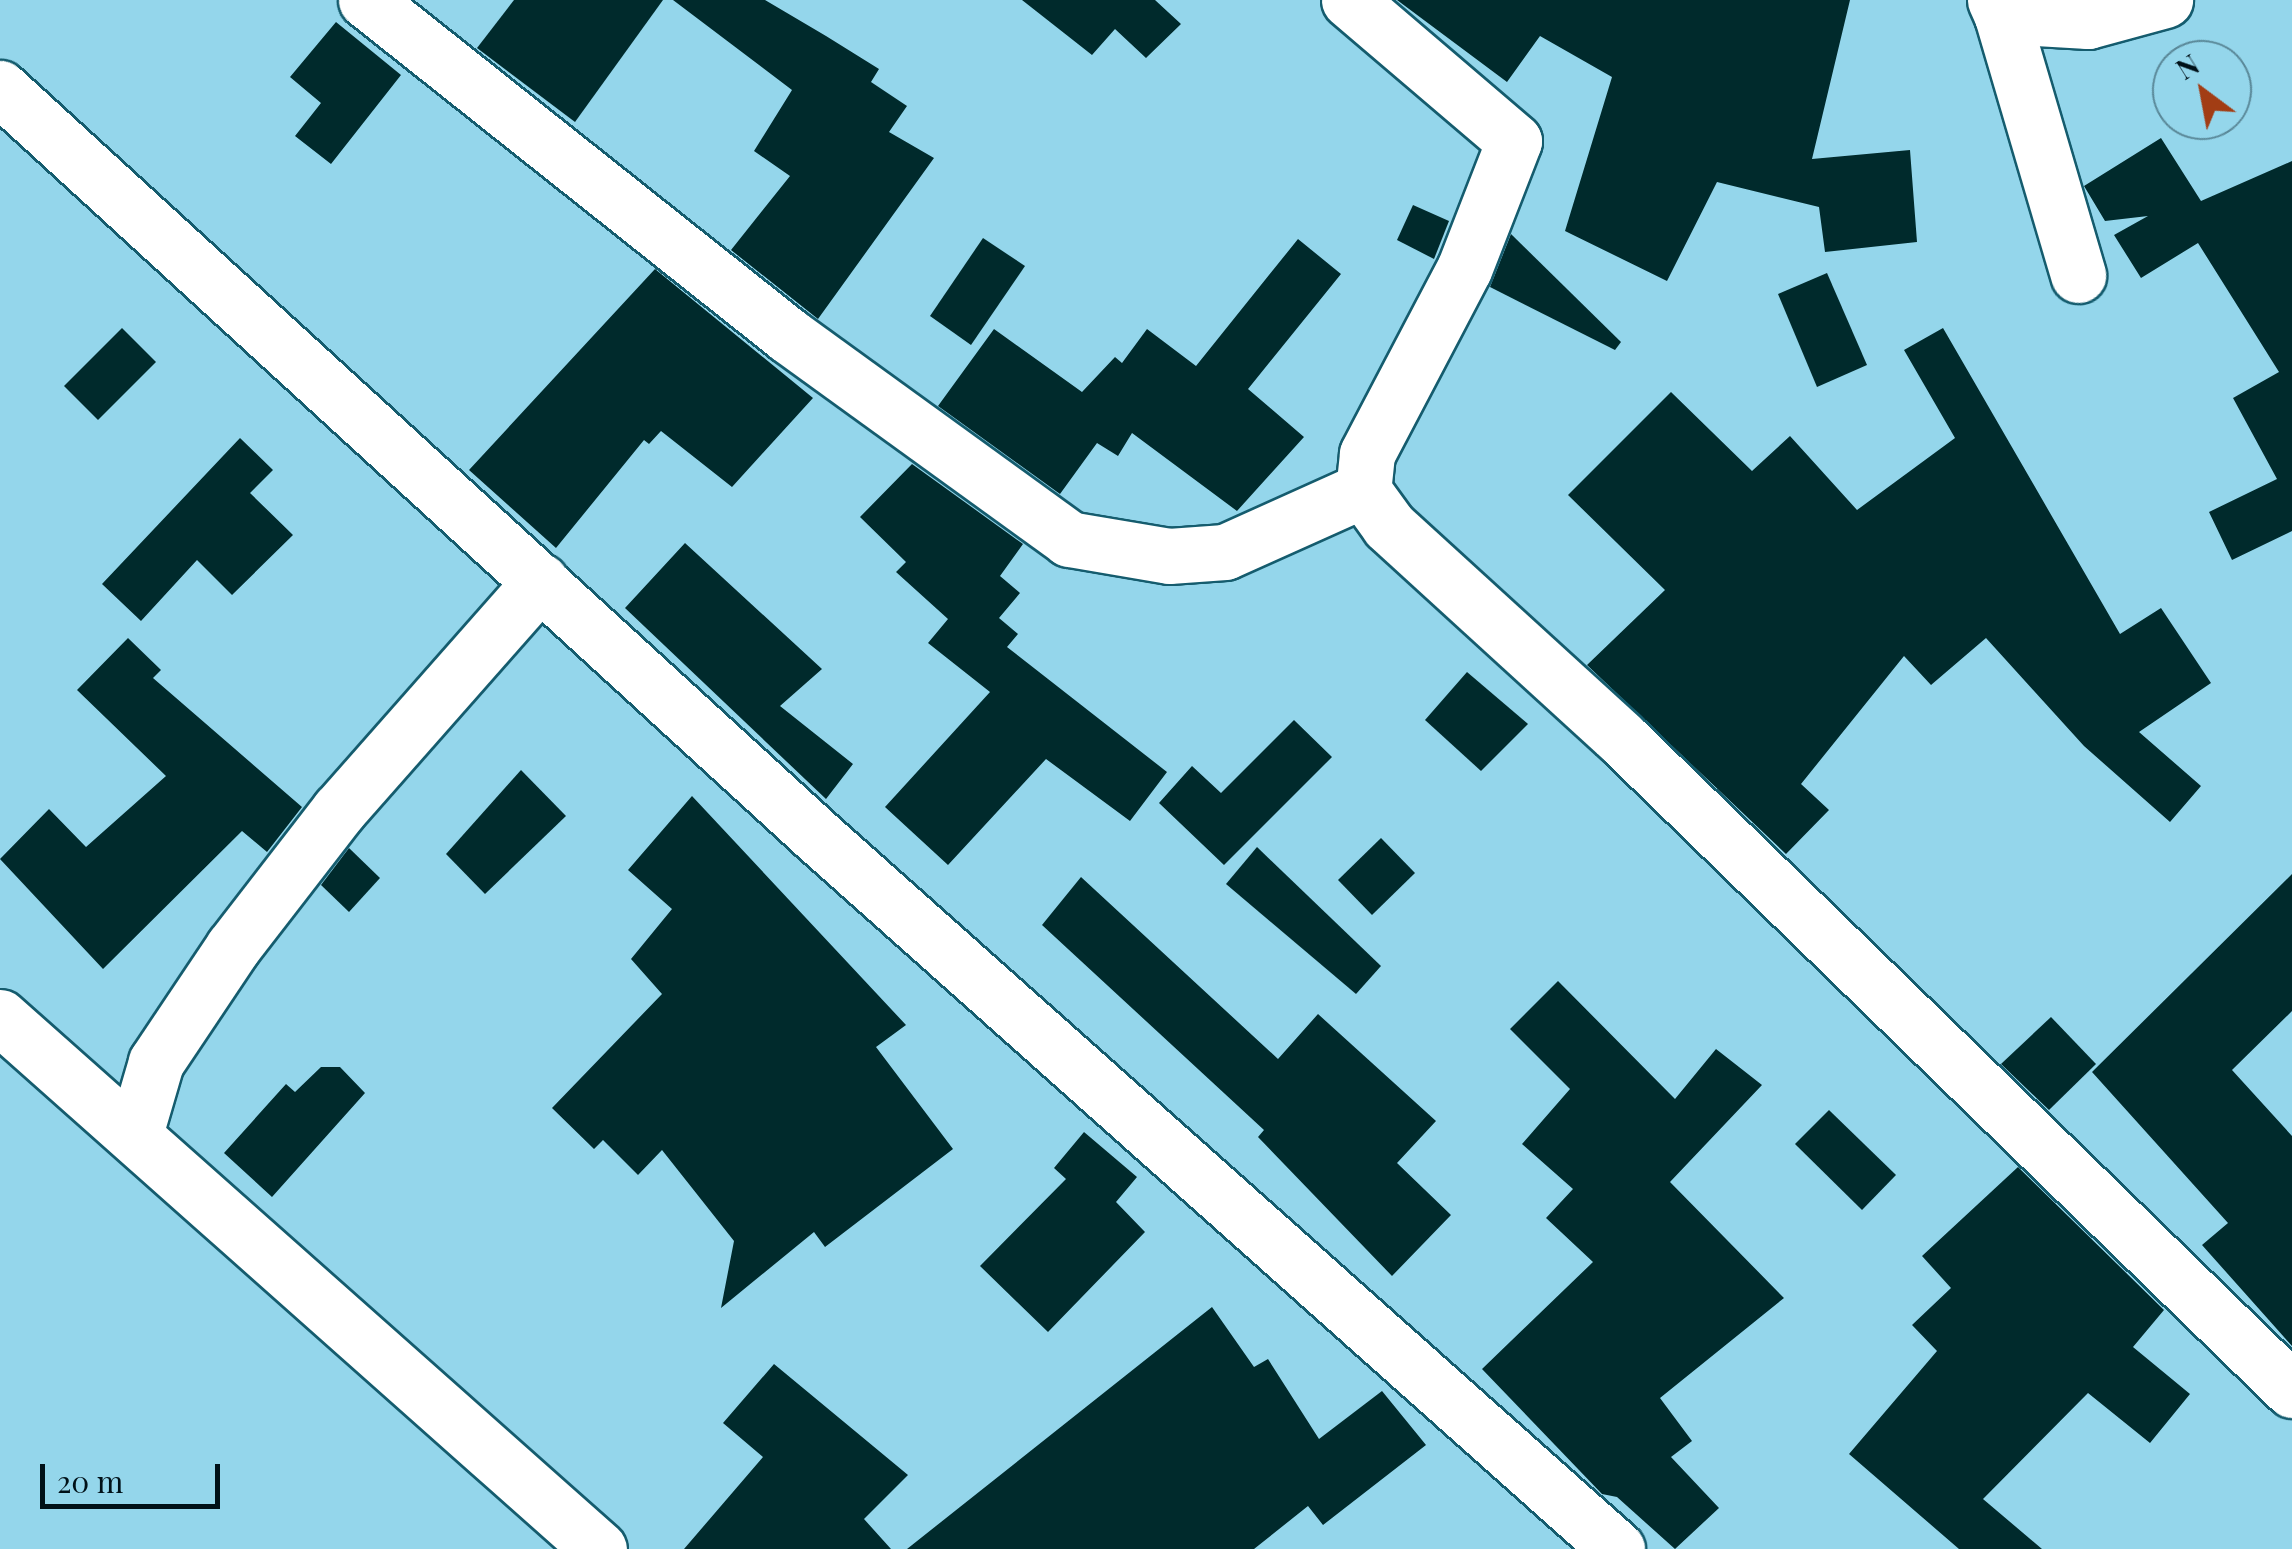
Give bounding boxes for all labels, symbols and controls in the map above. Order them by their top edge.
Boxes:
north arrow [2152,40,2252,140]
text: N [2169,45,2205,87]
scale bar [45,1444,225,1506]
text: 20 m [57,1461,123,1501]

